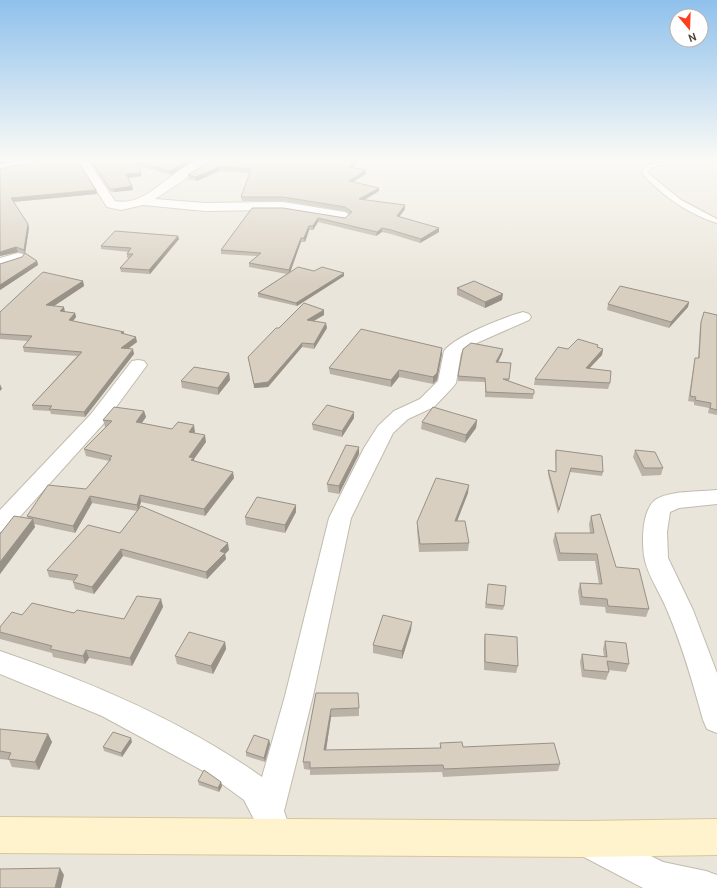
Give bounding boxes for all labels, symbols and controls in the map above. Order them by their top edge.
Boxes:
north arrow [669,8,709,48]
text: N [686,30,698,45]

